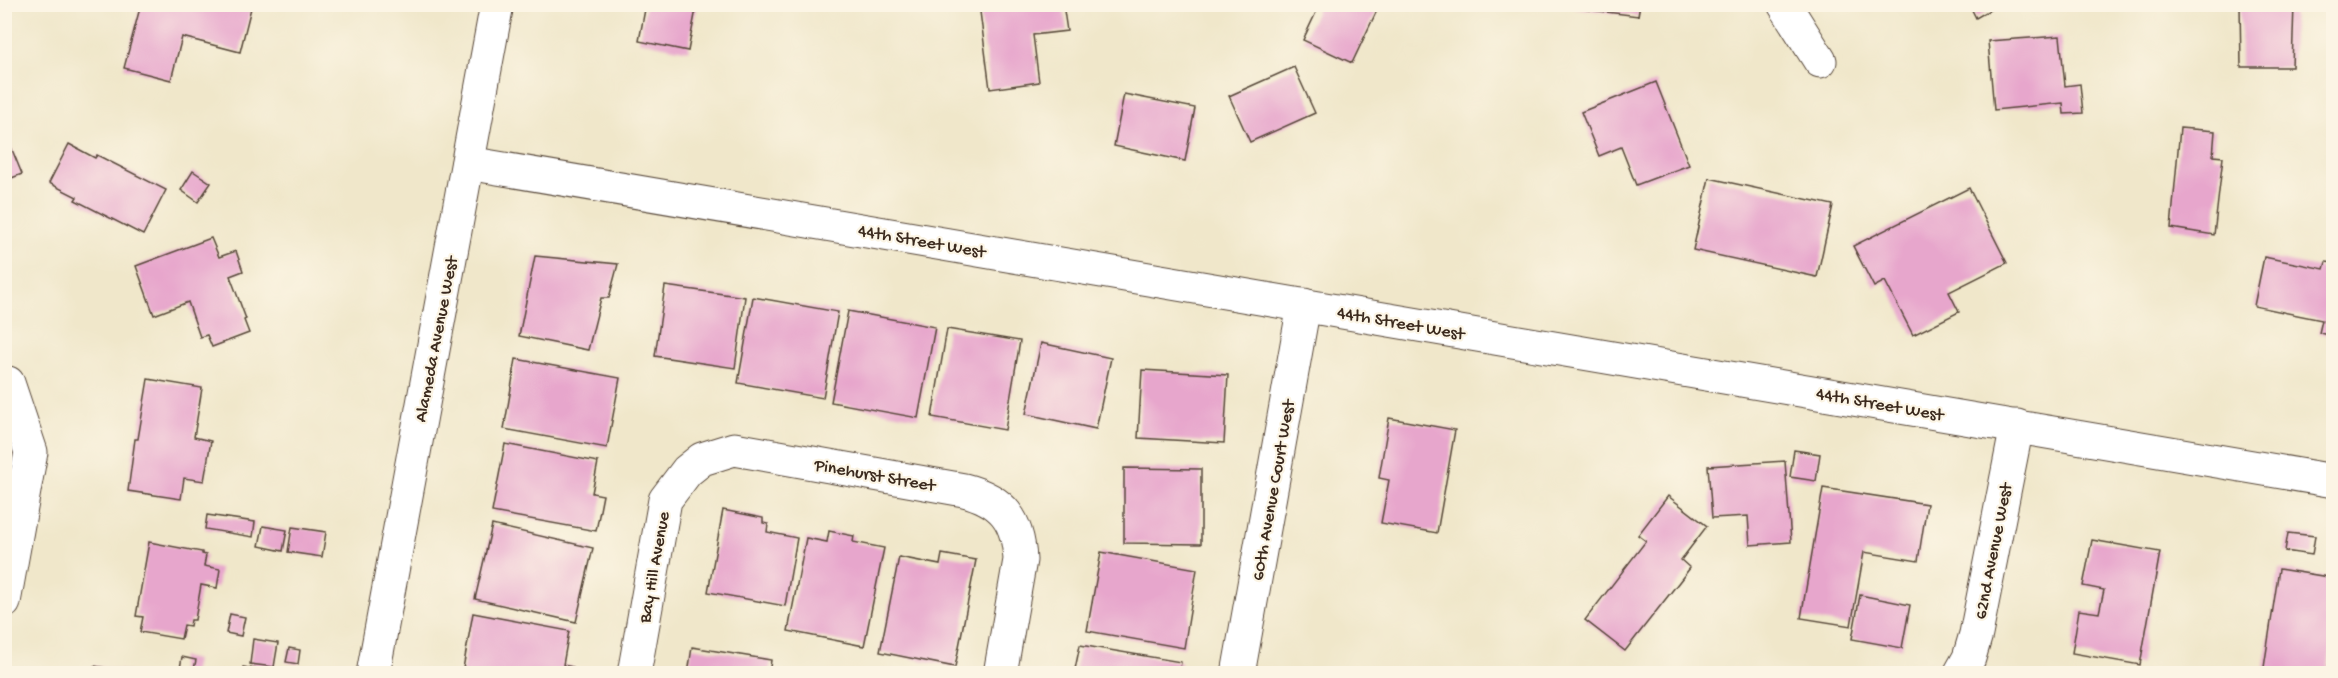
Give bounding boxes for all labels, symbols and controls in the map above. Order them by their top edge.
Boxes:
street label: 44th Street West [856,221,989,264]
street label: Alameda Avenue West [411,253,464,424]
street label: 44th Street West [1335,303,1468,346]
street label: 44th Street West [1814,384,1947,427]
street label: 60th Avenue Court West [1248,397,1301,582]
street label: Pinehurst Street [811,455,938,498]
street label: 62nd Avenue West [1971,480,2018,621]
street label: Bay Hill Avenue [635,509,676,626]

